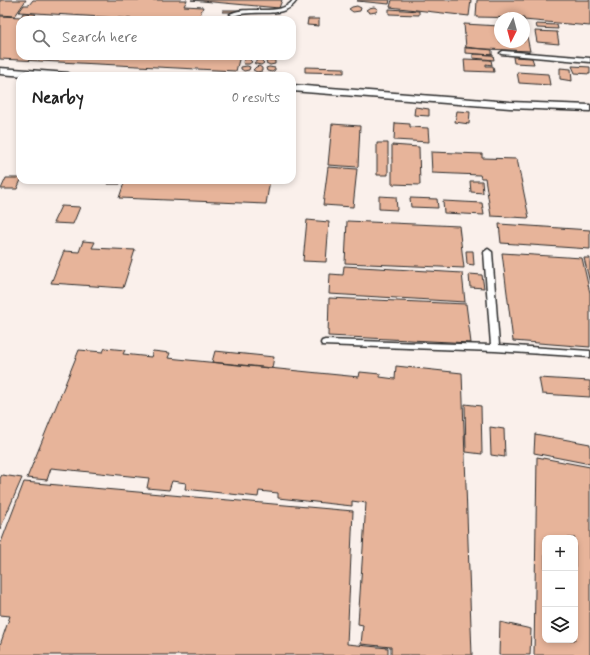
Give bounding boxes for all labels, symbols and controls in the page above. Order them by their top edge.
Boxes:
north arrow [494,12,530,48]
search box [16,16,296,60]
icon: search [30,27,52,49]
text: Search here [62,28,138,48]
text: Nearby [32,87,84,109]
text: 0 results [232,90,280,107]
map controls [542,535,578,643]
button: + [542,535,578,571]
button: − [542,571,578,607]
button: layers [542,607,578,643]

